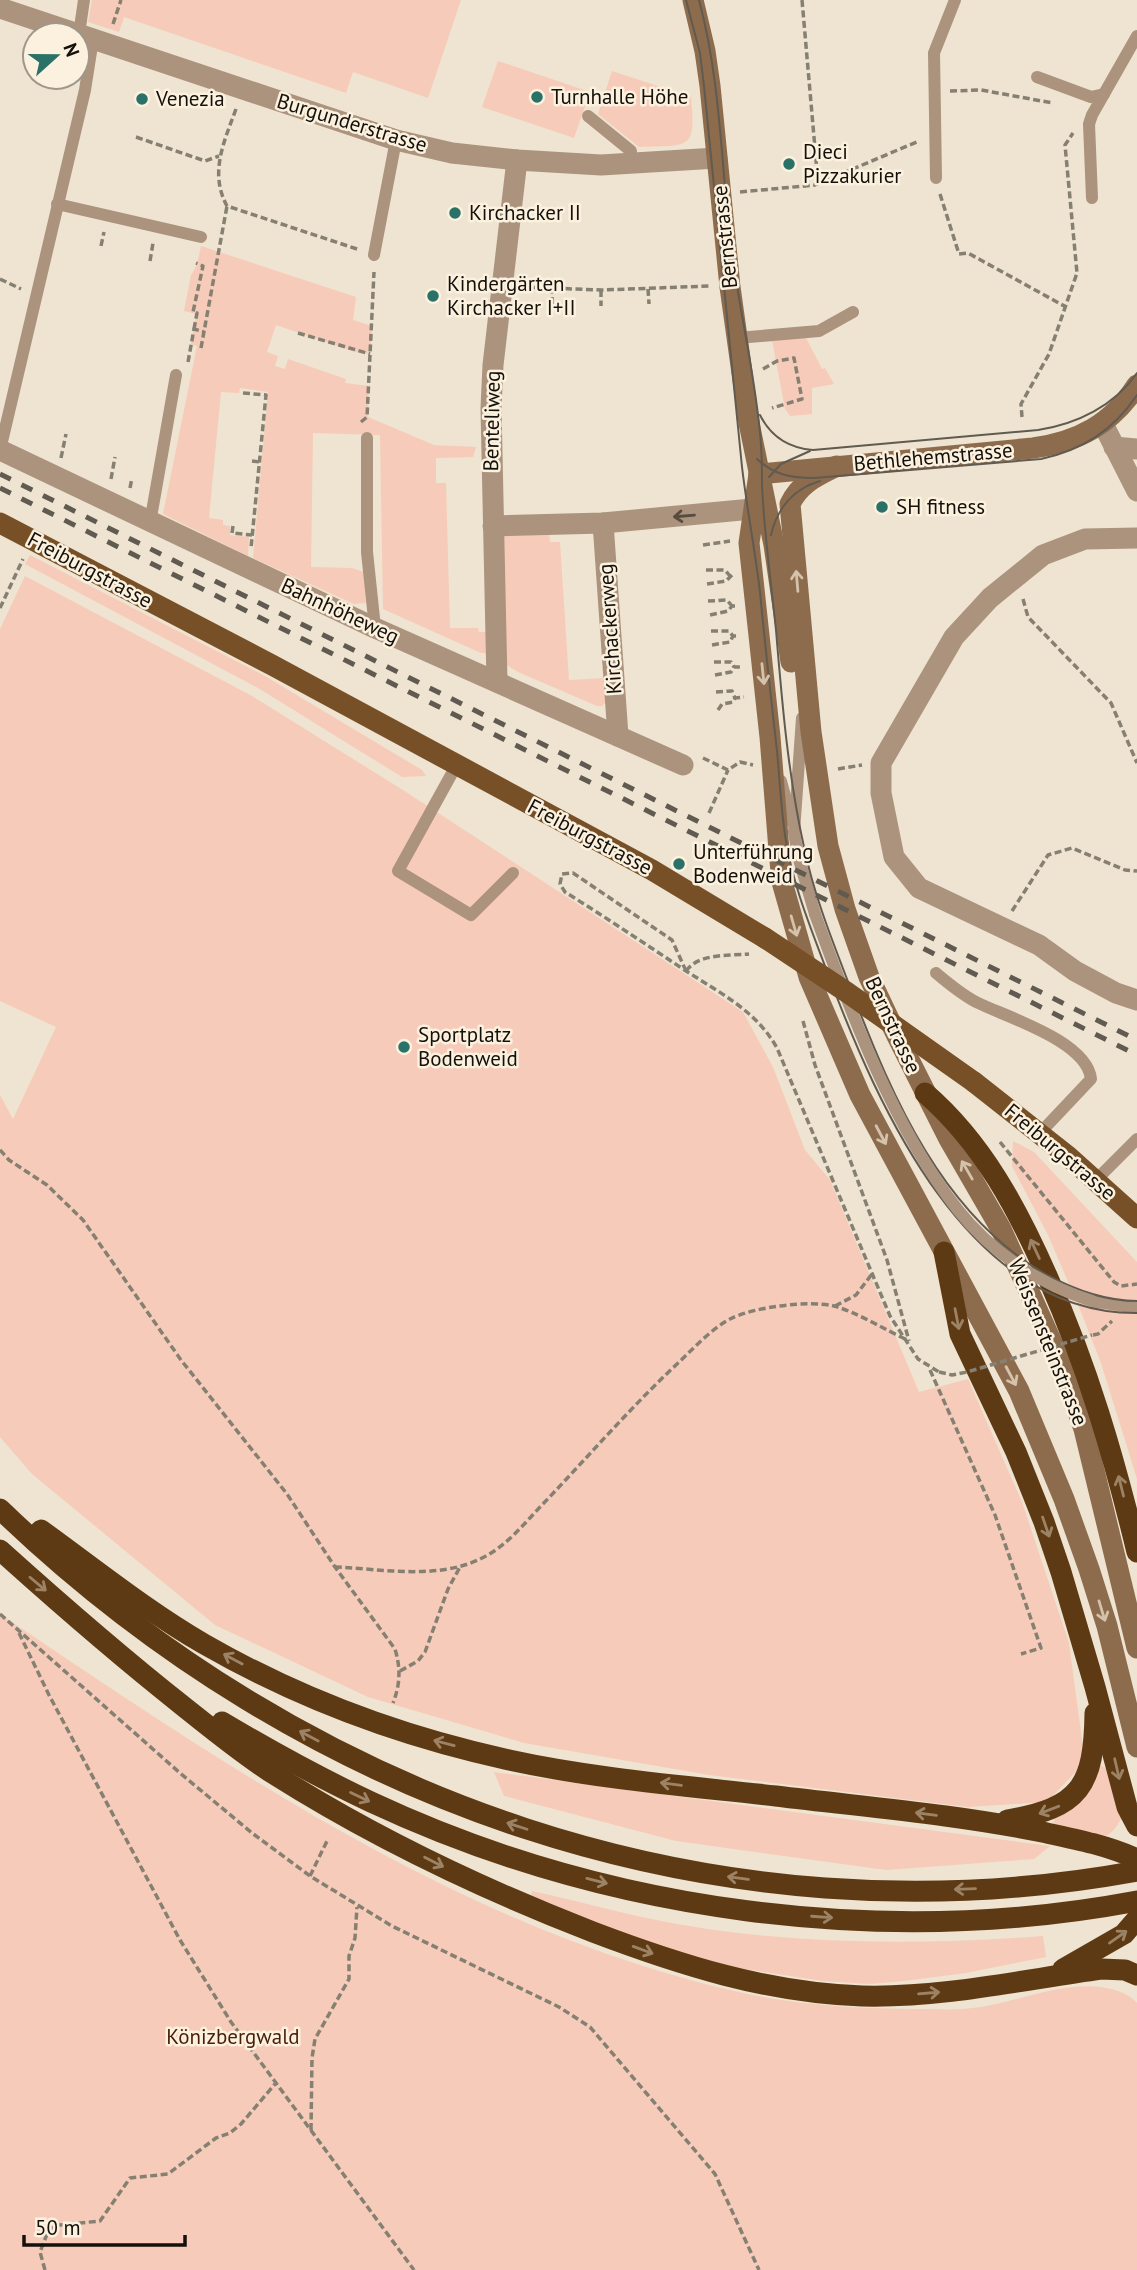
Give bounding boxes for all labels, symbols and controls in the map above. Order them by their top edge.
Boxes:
north arrow [21,21,91,91]
text: N [58,40,85,60]
place label: Turnhalle Höhe [551,83,688,110]
place label: Venezia [155,85,225,112]
street label: Burgunderstrasse [274,87,431,158]
marker: Turnhalle Höhe [529,89,545,105]
marker: Venezia [134,91,150,107]
place label: Dieci Pizzakurier [803,138,902,189]
marker: Dieci Pizzakurier [781,156,797,172]
street label: Bernstrasse [706,184,743,290]
place label: Kirchacker II [469,199,581,226]
marker: Kirchacker II [447,205,463,221]
place label: Kindergärten Kirchacker I+II [447,270,576,321]
marker: Kindergärten Kirchacker I+II [425,288,441,304]
street label: Benteliweg [477,370,506,472]
street label: Bethlehemstrasse [852,436,1014,477]
place label: SH fitness [896,493,985,520]
marker: SH fitness [874,499,890,515]
one-way arrow [674,510,696,523]
street label: Freiburgstrasse [23,525,157,614]
street label: Kirchackerweg [591,563,628,695]
one-way arrow [790,570,803,593]
street label: Bahnhöheweg [277,571,404,650]
one-way arrow [757,662,770,685]
street label: Freiburgstrasse [523,792,657,881]
place label: Unterführung Bodenweid [693,838,814,889]
marker: Unterführung Bodenweid [671,856,687,872]
one-way arrow [788,915,801,937]
street label: Bernstrasse [859,972,928,1077]
place label: Sportplatz Bodenweid [418,1021,518,1072]
marker: Sportplatz Bodenweid [396,1039,412,1055]
street label: Freiburgstrasse [999,1097,1122,1206]
one-way arrow [875,1124,889,1145]
one-way arrow [960,1160,974,1180]
one-way arrow [1028,1239,1042,1260]
street label: Weissensteinstrasse [1003,1254,1094,1429]
one-way arrow [951,1307,964,1330]
one-way arrow [1005,1365,1019,1386]
one-way arrow [1114,1475,1127,1498]
one-way arrow [1041,1516,1053,1538]
one-way arrow [28,1576,46,1592]
one-way arrow [1096,1600,1109,1622]
one-way arrow [223,1652,244,1665]
one-way arrow [299,1729,319,1743]
one-way arrow [433,1736,455,1749]
one-way arrow [1111,1757,1124,1780]
one-way arrow [660,1777,682,1790]
one-way arrow [349,1791,370,1804]
one-way arrow [1038,1804,1060,1817]
one-way arrow [916,1807,938,1820]
one-way arrow [506,1819,528,1832]
one-way arrow [423,1855,444,1869]
one-way arrow [728,1871,750,1884]
one-way arrow [586,1875,608,1888]
one-way arrow [954,1883,977,1896]
one-way arrow [810,1911,832,1924]
one-way arrow [1108,1930,1127,1944]
one-way arrow [632,1945,654,1957]
one-way arrow [917,1986,940,1999]
park label: Könizbergwald [166,2023,300,2050]
scale bar [24,2204,186,2248]
text: 50 m [35,2214,81,2241]

